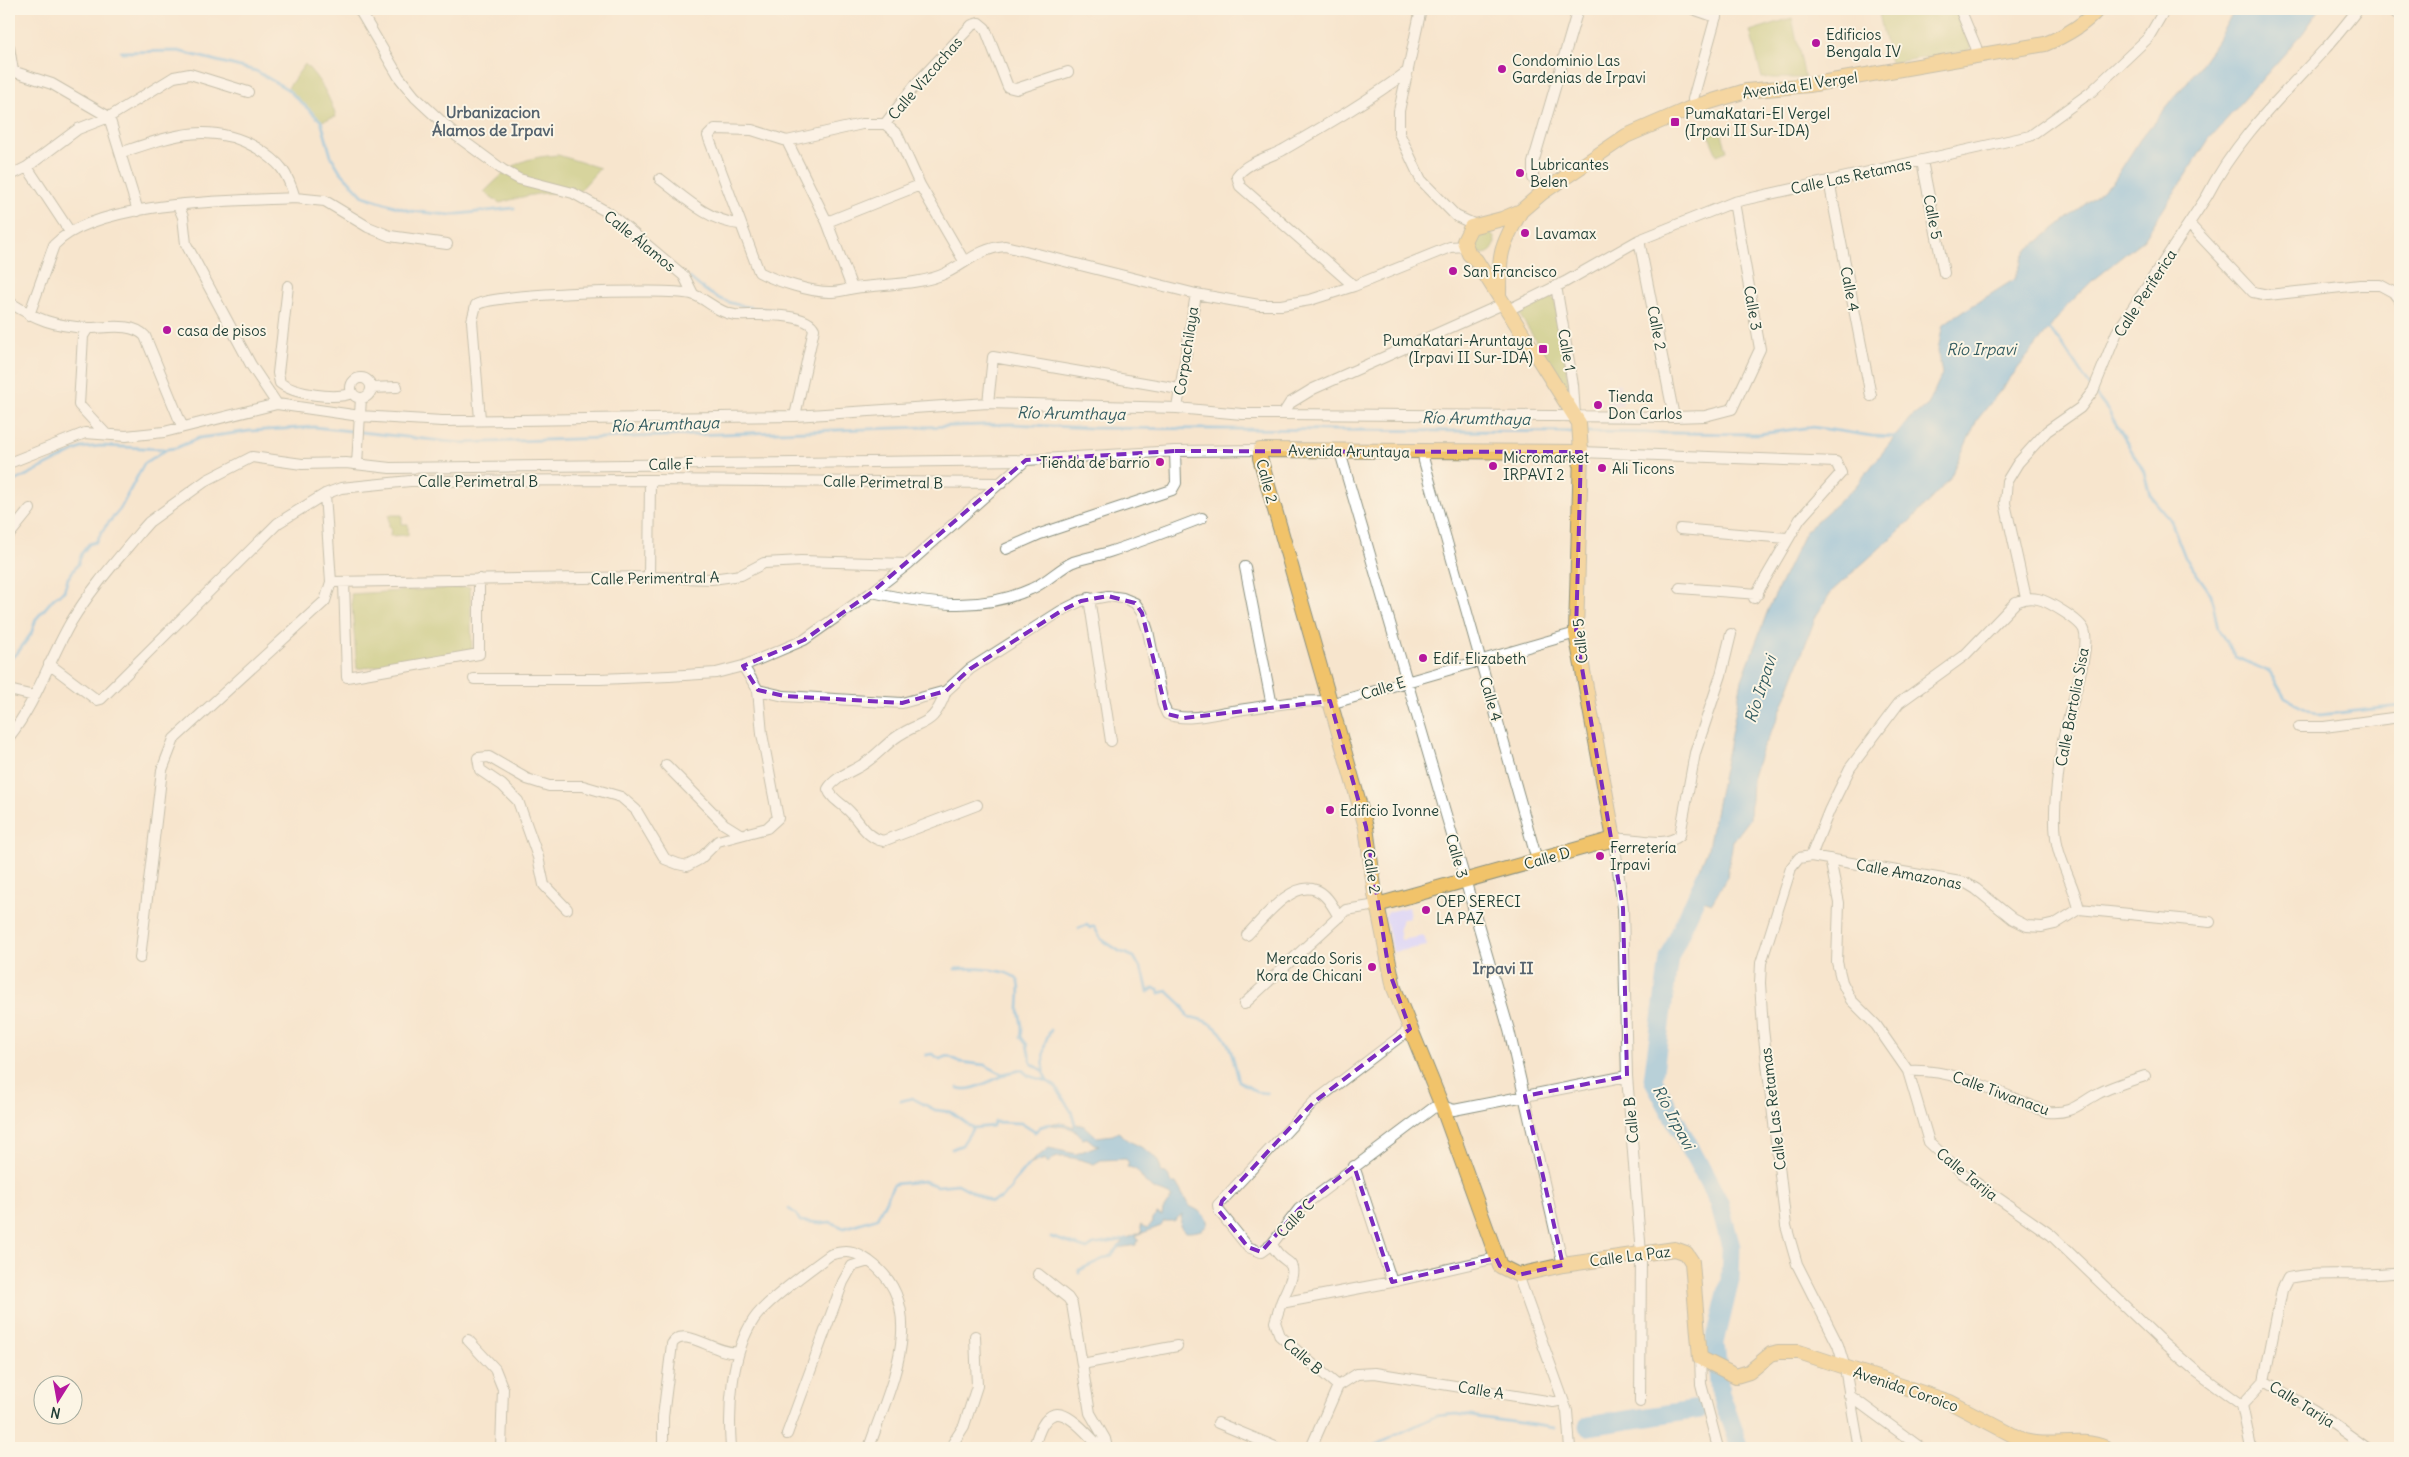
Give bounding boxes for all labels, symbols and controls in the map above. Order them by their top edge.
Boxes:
place label: Edificios Bengala IV [1826,25,1901,61]
street label: Calle Vizcachas [884,32,966,124]
marker: Edificios Bengala IV [1810,37,1822,49]
place label: Condominio Las Gardenias de Irpavi [1512,51,1646,87]
marker: Condominio Las Gardenias de Irpavi [1496,63,1508,75]
street label: Avenida El Vergel [1741,67,1859,103]
district label: Urbanizacion Álamos de Irpavi [432,102,554,141]
place label: PumaKatari-El Vergel (Irpavi II Sur-IDA) [1685,104,1830,140]
marker: PumaKatari-El Vergel (Irpavi II Sur-IDA) [1669,116,1681,128]
street label: Calle Las Retamas [1789,154,1913,198]
place label: Lubricantes Belen [1530,155,1609,191]
marker: Lubricantes Belen [1514,167,1526,179]
street label: Calle 5 [1919,193,1947,241]
street label: Calle Álamos [600,206,680,276]
place label: Lavamax [1535,224,1597,243]
marker: Lavamax [1519,227,1531,239]
street label: Calle Periferica [2110,245,2181,340]
place label: San Francisco [1463,262,1557,281]
marker: San Francisco [1447,265,1459,277]
street label: Calle 4 [1836,265,1864,313]
street label: Calle 3 [1740,284,1766,332]
street label: Calle 2 [1643,304,1671,352]
street label: Corpachilaya [1170,305,1202,397]
place label: casa de pisos [177,321,267,340]
marker: casa de pisos [161,324,173,336]
street label: Calle 1 [1554,327,1580,373]
place label: PumaKatari-Aruntaya (Irpavi II Sur-IDA) [1383,331,1533,367]
water label: Río Irpavi [1946,339,2018,359]
marker: PumaKatari-Aruntaya (Irpavi II Sur-IDA) [1537,343,1549,355]
place label: Tienda Don Carlos [1608,387,1683,423]
marker: Tienda Don Carlos [1592,399,1604,411]
water label: Río Arumthaya [1017,402,1126,424]
water label: Río Arumthaya [1422,407,1531,429]
water label: Río Arumthaya [610,412,720,436]
street label: Avenida Aruntaya [1288,440,1410,462]
place label: Micromarket IRPAVI 2 [1503,448,1589,484]
place label: Tienda de barrio [1040,453,1150,472]
street label: Calle F [648,454,694,474]
marker: Tienda de barrio [1154,456,1166,468]
street label: Calle 2 [1252,457,1282,505]
place label: Ali Ticons [1612,459,1675,478]
marker: Micromarket IRPAVI 2 [1487,460,1499,472]
marker: Ali Ticons [1596,462,1608,474]
street label: Calle Perimetral B [823,471,943,493]
street label: Calle Perimetral B [418,472,538,491]
street label: Calle Perimentral A [591,567,720,589]
street label: Calle 5 [1568,617,1592,665]
street label: Calle Bartolia Sisa [2051,646,2093,768]
place label: Edif. Elizabeth [1433,649,1527,668]
water label: Río Irpavi [1740,651,1781,725]
marker: Edif. Elizabeth [1417,652,1429,664]
street label: Calle E [1358,672,1408,704]
street label: Calle 4 [1476,675,1506,724]
place label: Edificio Ivonne [1340,801,1439,820]
marker: Edificio Ivonne [1324,804,1336,816]
street label: Calle 3 [1442,832,1472,880]
place label: Ferretería Irpavi [1610,838,1677,874]
street label: Calle D [1522,842,1572,874]
street label: Calle 2 [1359,847,1385,895]
marker: Ferretería Irpavi [1594,850,1606,862]
street label: Calle Amazonas [1854,854,1964,894]
place label: OEP SERECI LA PAZ [1436,892,1521,928]
marker: OEP SERECI LA PAZ [1420,904,1432,916]
place label: Mercado Soris Kora de Chicani [1256,949,1362,985]
district label: Irpavi II [1473,958,1533,979]
marker: Mercado Soris Kora de Chicani [1366,961,1378,973]
street label: Calle Las Retamas [1756,1047,1790,1171]
street label: Calle Tiwanacu [1950,1067,2052,1119]
water label: Río Irpavi [1649,1082,1700,1155]
street label: Calle B [1619,1096,1642,1144]
street label: Calle Tarija [1932,1143,2002,1205]
street label: Calle C [1272,1195,1318,1241]
street label: Calle La Paz [1589,1242,1671,1270]
street label: Calle B [1279,1334,1327,1379]
street label: Avenida Coroico [1851,1362,1961,1416]
north arrow [32,1374,82,1424]
street label: Calle Tarija [2266,1376,2339,1432]
street label: Calle A [1457,1377,1506,1403]
text: N [49,1403,62,1423]

